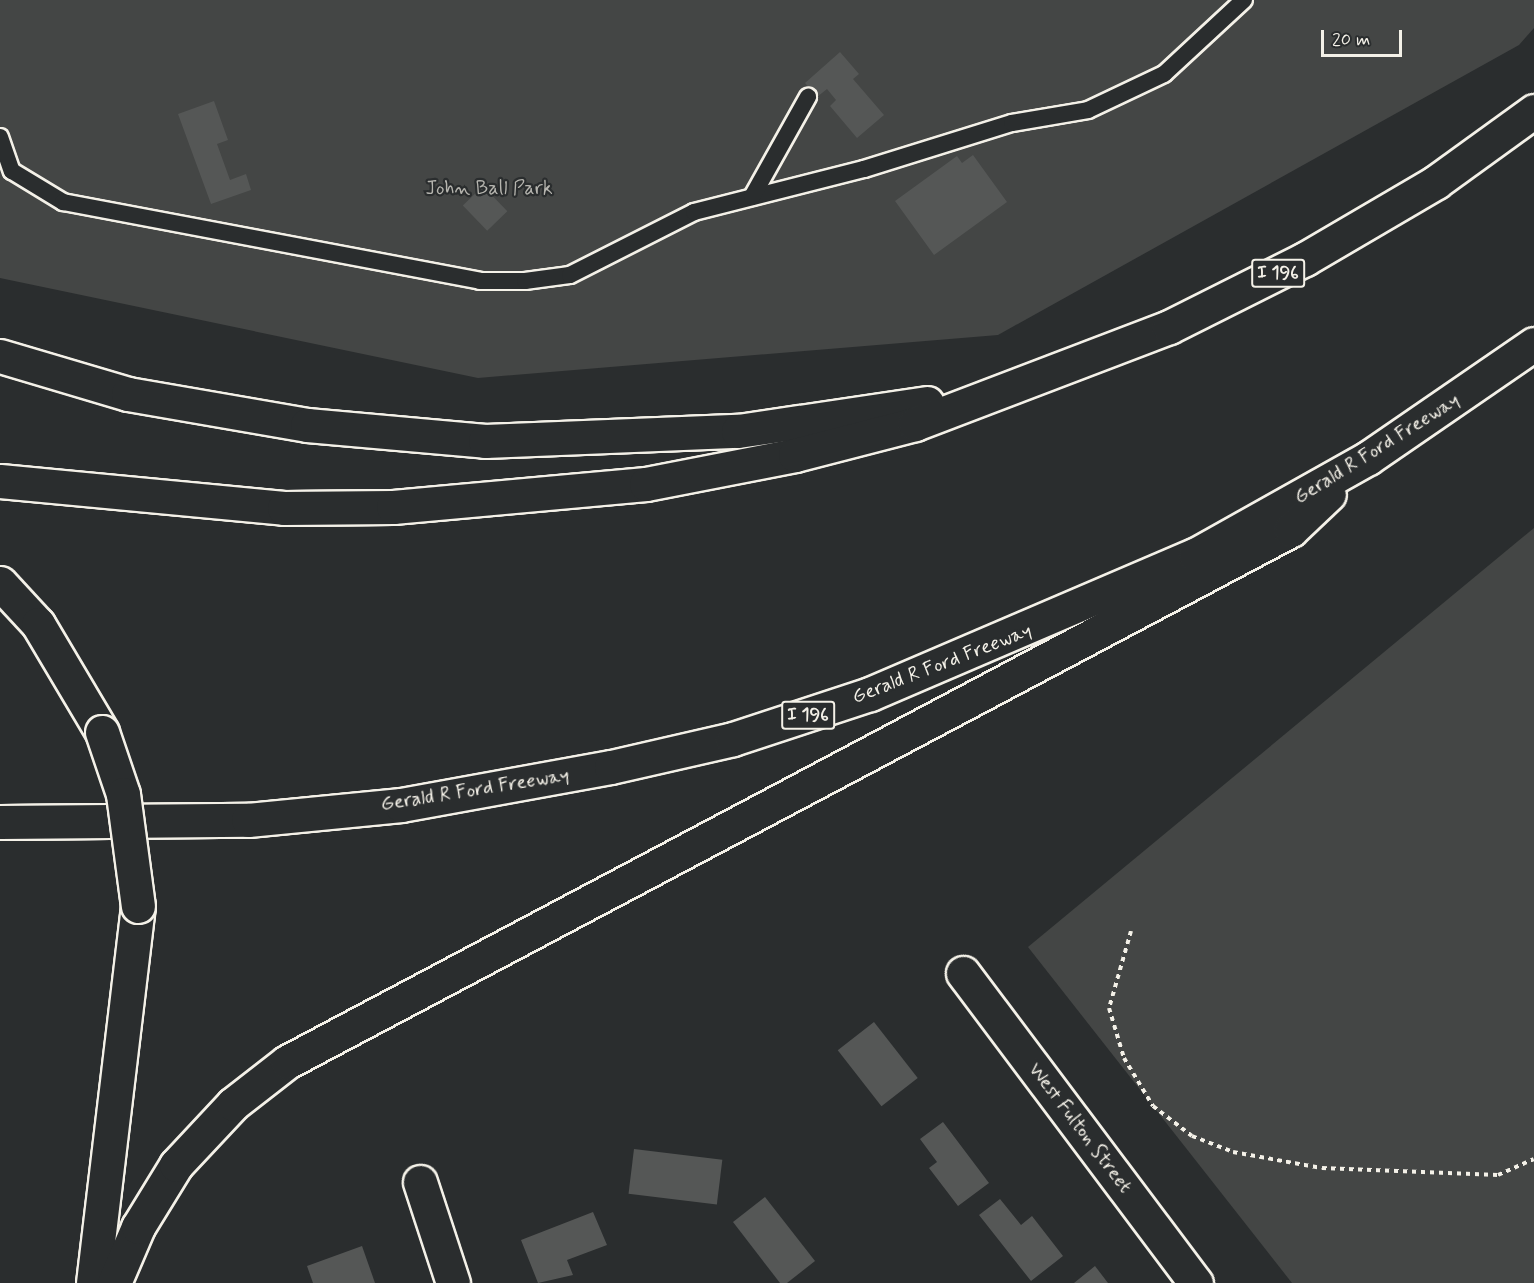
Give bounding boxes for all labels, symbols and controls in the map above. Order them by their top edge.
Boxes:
scale bar [1324,18,1405,56]
text: 20 m [1332,28,1370,52]
park label: John Ball Park [425,176,553,200]
road number: I 196 [1251,258,1305,288]
street label: Gerald R Ford Freeway [1289,388,1465,510]
street label: Gerald R Ford Freeway [848,618,1036,710]
road number: I 196 [781,700,835,730]
street label: Gerald R Ford Freeway [378,763,572,817]
street label: West Fulton Street [1022,1057,1138,1199]

